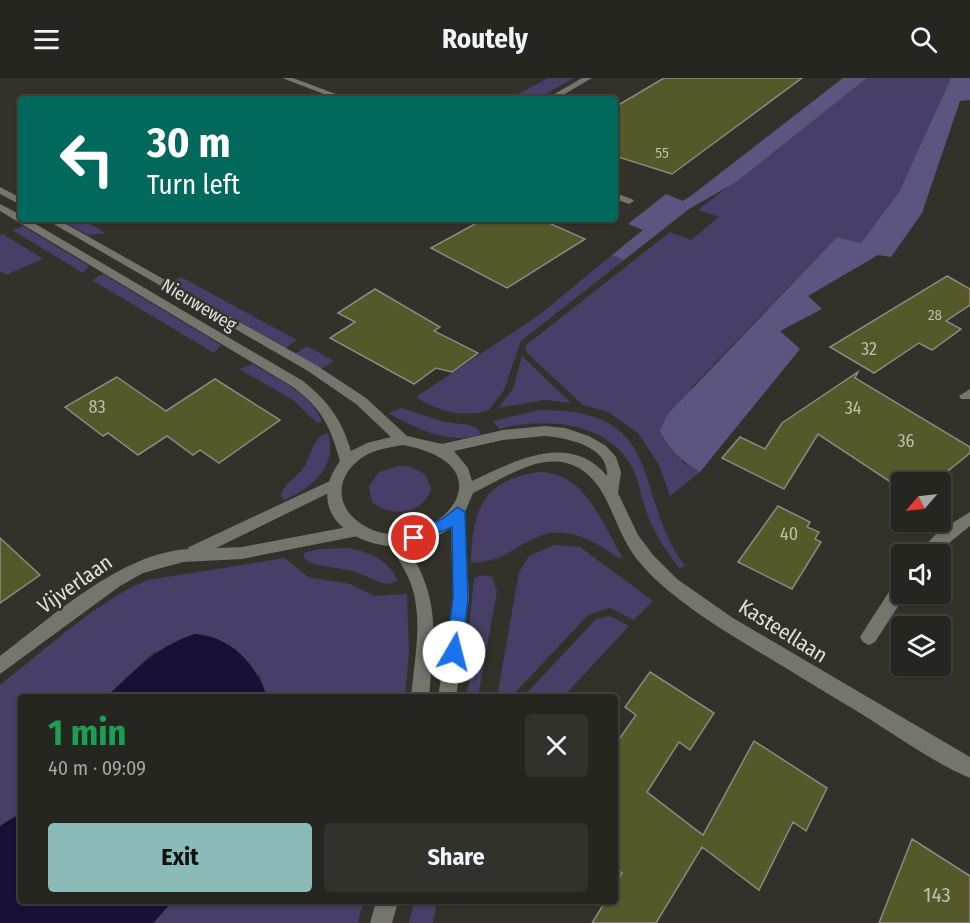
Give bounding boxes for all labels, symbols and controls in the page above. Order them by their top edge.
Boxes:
icon: menu [30,23,63,56]
text: Routely [442,23,528,55]
icon: search [907,23,940,56]
text: 30 m [147,118,231,168]
icon: left [48,120,126,198]
house number: 55 [655,144,669,162]
text: Turn left [147,169,240,201]
street label: Nieuweweg [158,274,241,336]
house number: 28 [928,306,942,324]
house number: 32 [861,338,877,360]
house number: 83 [88,396,106,418]
house number: 34 [845,397,862,419]
house number: 36 [897,430,915,452]
north arrow [891,472,951,532]
map controls [891,472,951,676]
pin [388,512,439,563]
icon: arrive [397,521,430,554]
house number: 40 [780,523,798,545]
button: sound [891,544,951,604]
street label: Vijverlaan [33,549,117,619]
street label: Kasteellaan [734,594,832,668]
button: layers [891,616,951,676]
position arrow [422,620,486,684]
text: 1 min [48,711,126,755]
button: close [525,714,588,777]
text: 40 m · 09:09 [48,756,146,780]
button: Exit [48,823,312,892]
button: Share [324,823,588,892]
house number: 143 [923,882,951,908]

